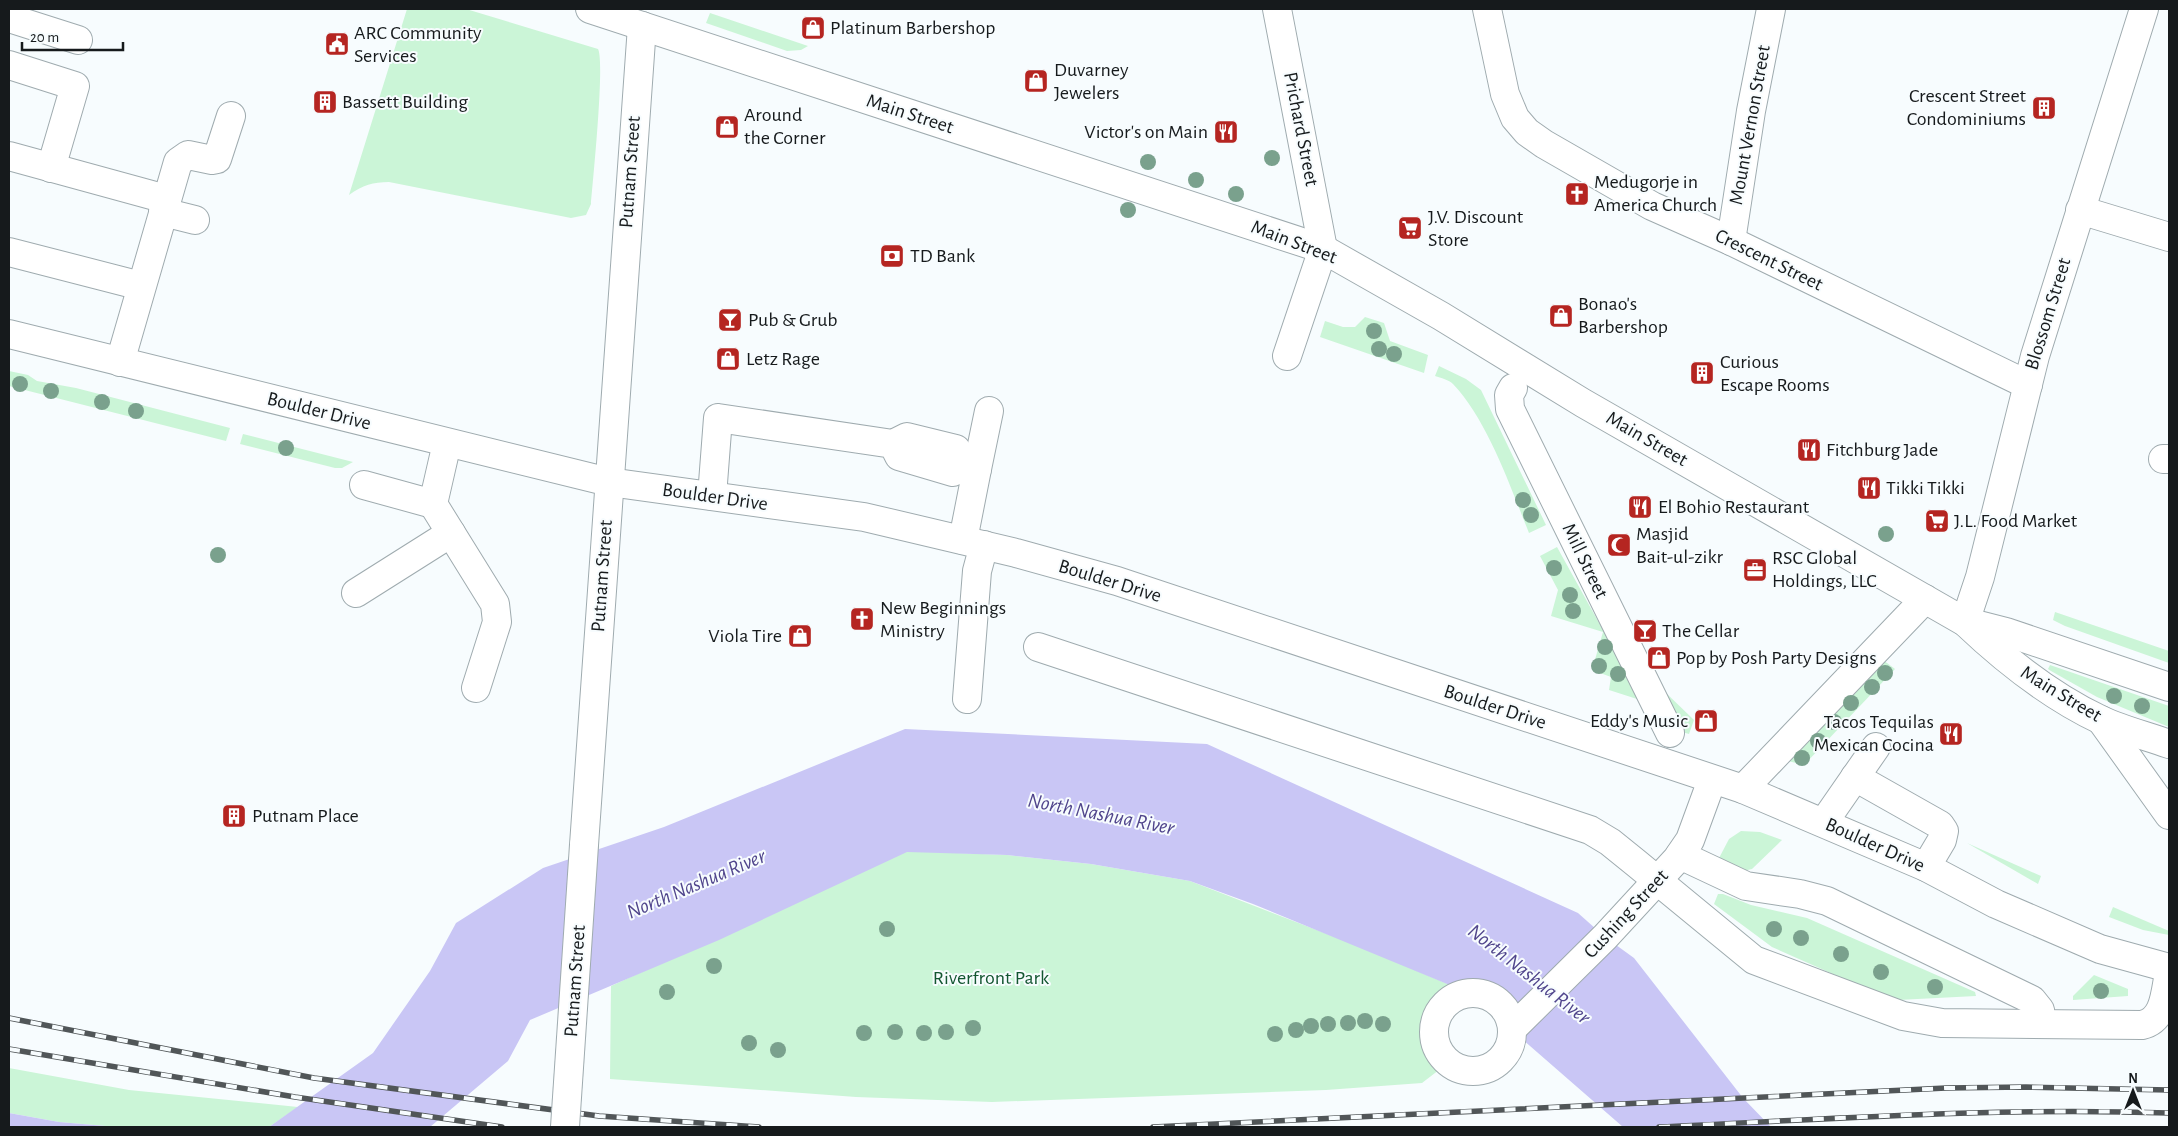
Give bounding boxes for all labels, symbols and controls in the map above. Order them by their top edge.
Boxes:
shop icon: Platinum Barbershop [800,15,826,41]
place label: Platinum Barbershop [830,18,995,38]
scale bar [22,20,124,52]
place label: ARC Community Services [354,23,482,66]
text: 20 m [30,30,59,45]
public building icon: ARC Community Services [324,31,350,57]
street label: Mount Vernon Street [1726,43,1774,206]
place label: Duvarney Jewelers [1054,60,1129,103]
shop icon: Duvarney Jewelers [1023,68,1049,94]
street label: Prichard Street [1280,70,1322,188]
place label: Crescent Street Condominiums [1907,86,2027,129]
building icon: Bassett Building [312,89,338,115]
street label: Main Street [864,91,957,138]
place label: Bassett Building [342,92,468,112]
building icon: Crescent Street Condominiums [2031,95,2057,121]
place label: Around the Corner [744,105,826,148]
shop icon: Around the Corner [714,114,740,140]
street label: Putnam Street [616,115,644,229]
restaurant icon: Victor's on Main [1213,119,1239,145]
place label: Victor's on Main [1084,122,1208,142]
place label: Medugorje in America Church [1594,172,1717,215]
church icon: Medugorje in America Church [1564,181,1590,207]
place label: J.V. Discount Store [1428,207,1524,250]
supermarket icon: J.V. Discount Store [1397,215,1423,241]
street label: Main Street [1248,216,1340,268]
street label: Crescent Street [1712,225,1827,295]
bank icon: TD Bank [879,243,905,269]
place label: TD Bank [910,246,975,266]
street label: Blossom Street [2021,255,2075,373]
place label: Bonao's Barbershop [1578,294,1668,337]
shop icon: Bonao's Barbershop [1548,303,1574,329]
bar icon: Pub & Grub [717,307,743,333]
place label: Pub & Grub [748,310,838,330]
shop icon: Letz Rage [715,346,741,372]
place label: Letz Rage [746,349,820,369]
place label: Curious Escape Rooms [1720,352,1830,395]
building icon: Curious Escape Rooms [1689,360,1715,386]
street label: Boulder Drive [265,388,373,434]
street label: Main Street [1603,408,1692,471]
restaurant icon: Fitchburg Jade [1796,437,1822,463]
place label: Fitchburg Jade [1826,440,1938,460]
restaurant icon: Tikki Tikki [1856,475,1882,501]
place label: Tikki Tikki [1886,478,1965,498]
street label: Boulder Drive [661,480,769,514]
restaurant icon: El Bohio Restaurant [1627,494,1653,520]
place label: El Bohio Restaurant [1658,497,1810,517]
supermarket icon: J.L. Food Market [1924,508,1950,534]
place label: J.L. Food Market [1954,511,2078,531]
street label: Putnam Street [588,519,616,633]
street label: Mill Street [1558,520,1612,602]
place label: Masjid Bait-ul-zikr [1636,524,1724,567]
mosque icon: Masjid Bait-ul-zikr [1606,532,1632,558]
place label: RSC Global Holdings, LLC [1772,548,1877,591]
street label: Boulder Drive [1056,556,1164,606]
office icon: RSC Global Holdings, LLC [1742,557,1768,583]
place label: New Beginnings Ministry [880,598,1006,641]
church icon: New Beginnings Ministry [849,606,875,632]
bar icon: The Cellar [1632,618,1658,644]
place label: The Cellar [1662,621,1740,641]
shop icon: Viola Tire [787,623,813,649]
place label: Viola Tire [708,626,782,646]
shop icon: Pop by Posh Party Designs [1646,645,1672,671]
place label: Pop by Posh Party Designs [1676,648,1877,668]
street label: Main Street [2017,662,2105,726]
street label: Boulder Drive [1441,681,1549,733]
shop icon: Eddy's Music [1693,708,1719,734]
place label: Eddy's Music [1590,711,1688,731]
place label: Tacos Tequilas Mexican Cocina [1814,712,1934,755]
restaurant icon: Tacos Tequilas Mexican Cocina [1938,721,1964,747]
water label: North Nashua River [1026,790,1177,839]
building icon: Putnam Place [221,803,247,829]
place label: Putnam Place [252,806,359,826]
street label: Boulder Drive [1822,814,1928,876]
water label: North Nashua River [623,845,770,923]
street label: Cushing Street [1580,865,1672,962]
water label: North Nashua River [1464,920,1595,1029]
street label: Putnam Street [561,924,589,1038]
park label: Riverfront Park [933,968,1049,988]
north arrow [2108,1066,2158,1116]
text: N [2128,1072,2138,1086]

